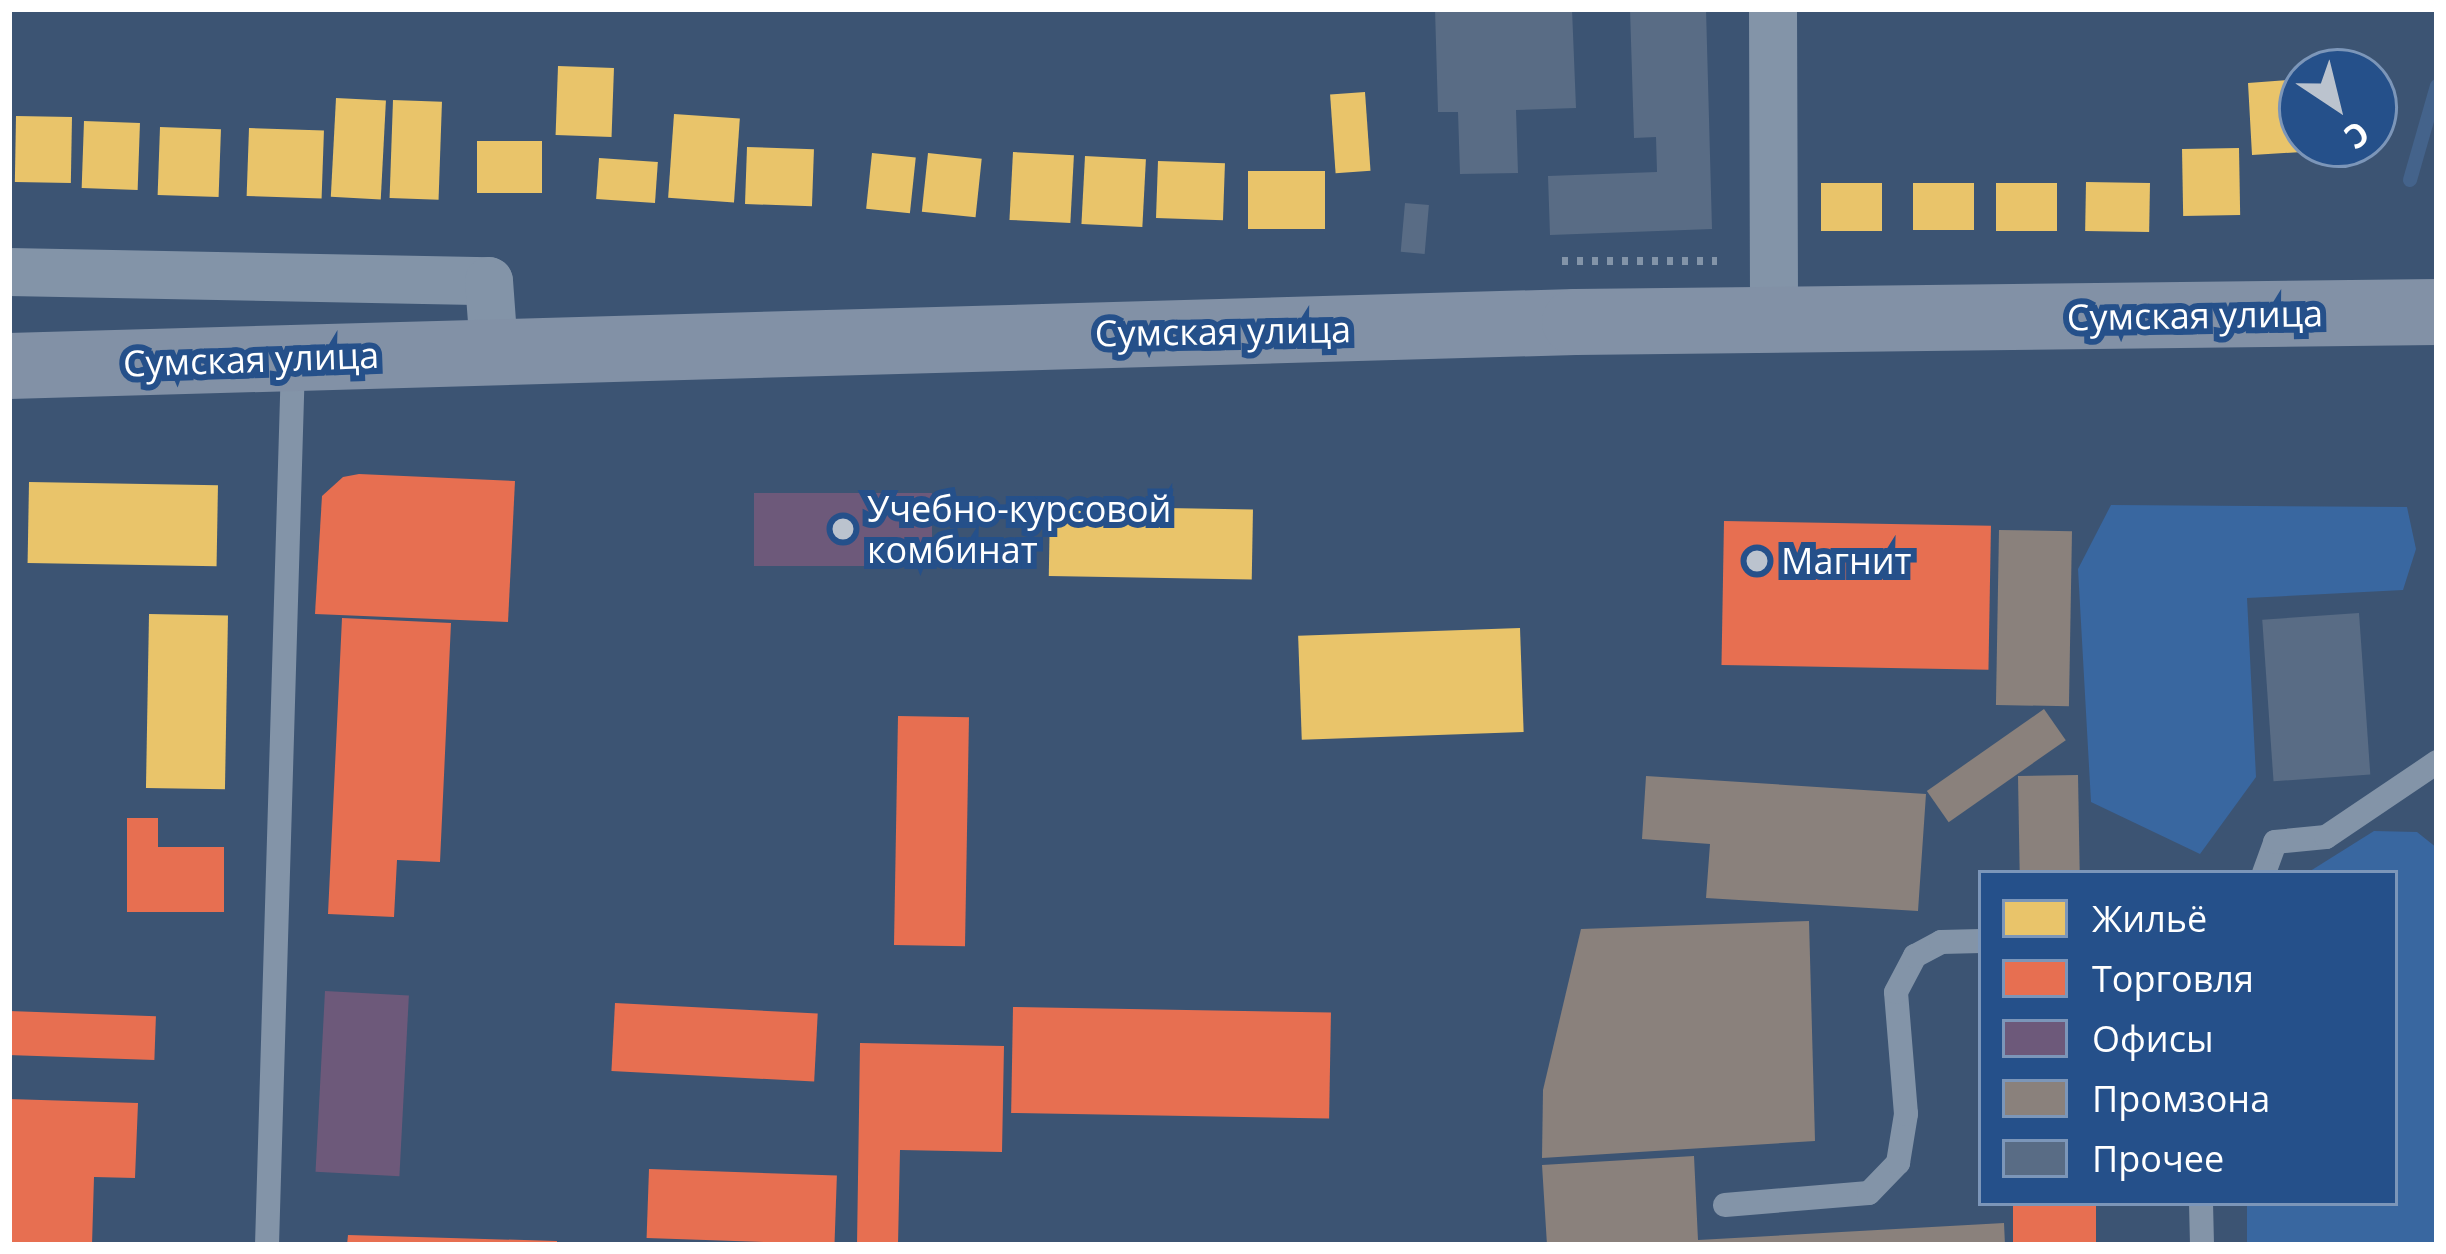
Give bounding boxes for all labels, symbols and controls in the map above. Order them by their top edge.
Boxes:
north arrow [2278,48,2398,168]
text: С [2336,111,2379,160]
street label: Сумская улица [2066,291,2324,339]
street label: Сумская улица [1094,307,1352,355]
street label: Сумская улица [122,333,380,385]
place label: Учебно-курсовой комбинат [867,486,1172,571]
marker: Учебно-курсовой комбинат [830,516,856,542]
place label: Магнит [1781,539,1912,583]
marker: Магнит [1744,548,1770,574]
legend [1978,870,2398,1206]
text: Жильё [2092,894,2207,943]
text: Торговля [2092,954,2254,1003]
text: Офисы [2092,1014,2214,1063]
text: Промзона [2092,1074,2270,1123]
text: Прочее [2092,1134,2224,1183]

